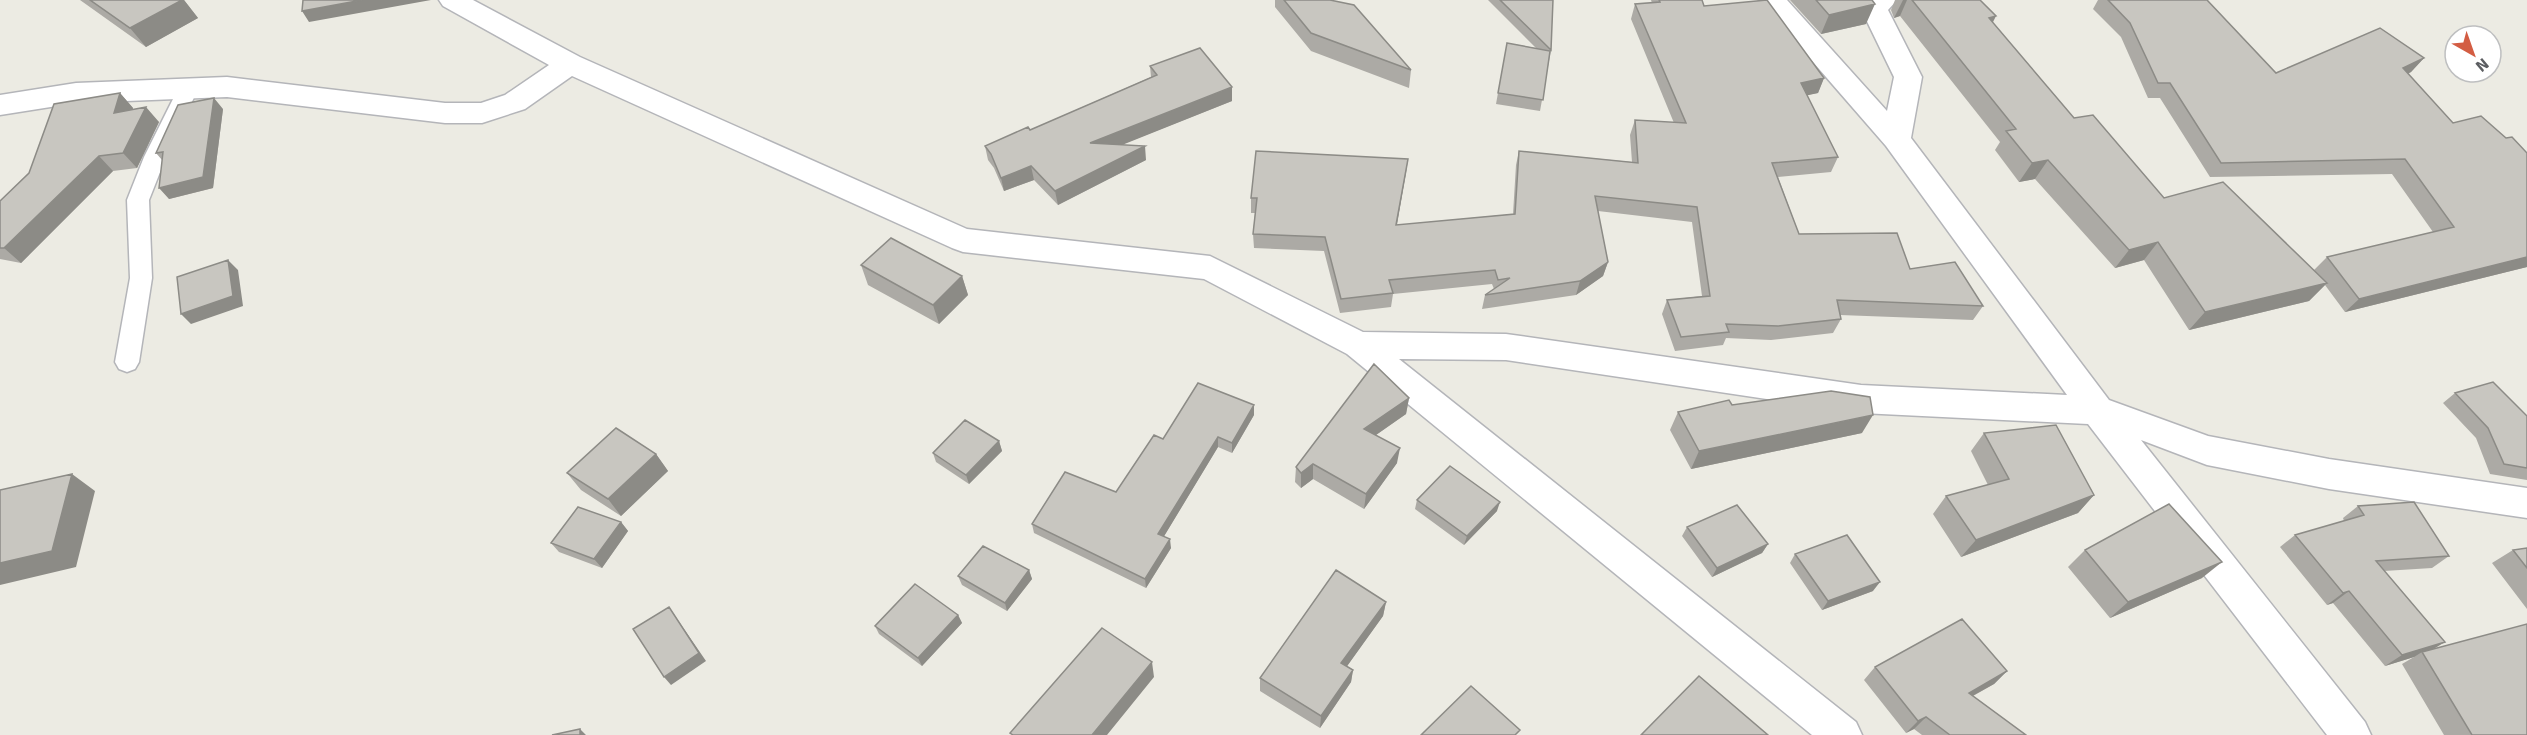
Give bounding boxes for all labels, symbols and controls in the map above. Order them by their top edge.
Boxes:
north arrow [2443,24,2503,84]
text: N [2471,53,2493,76]

